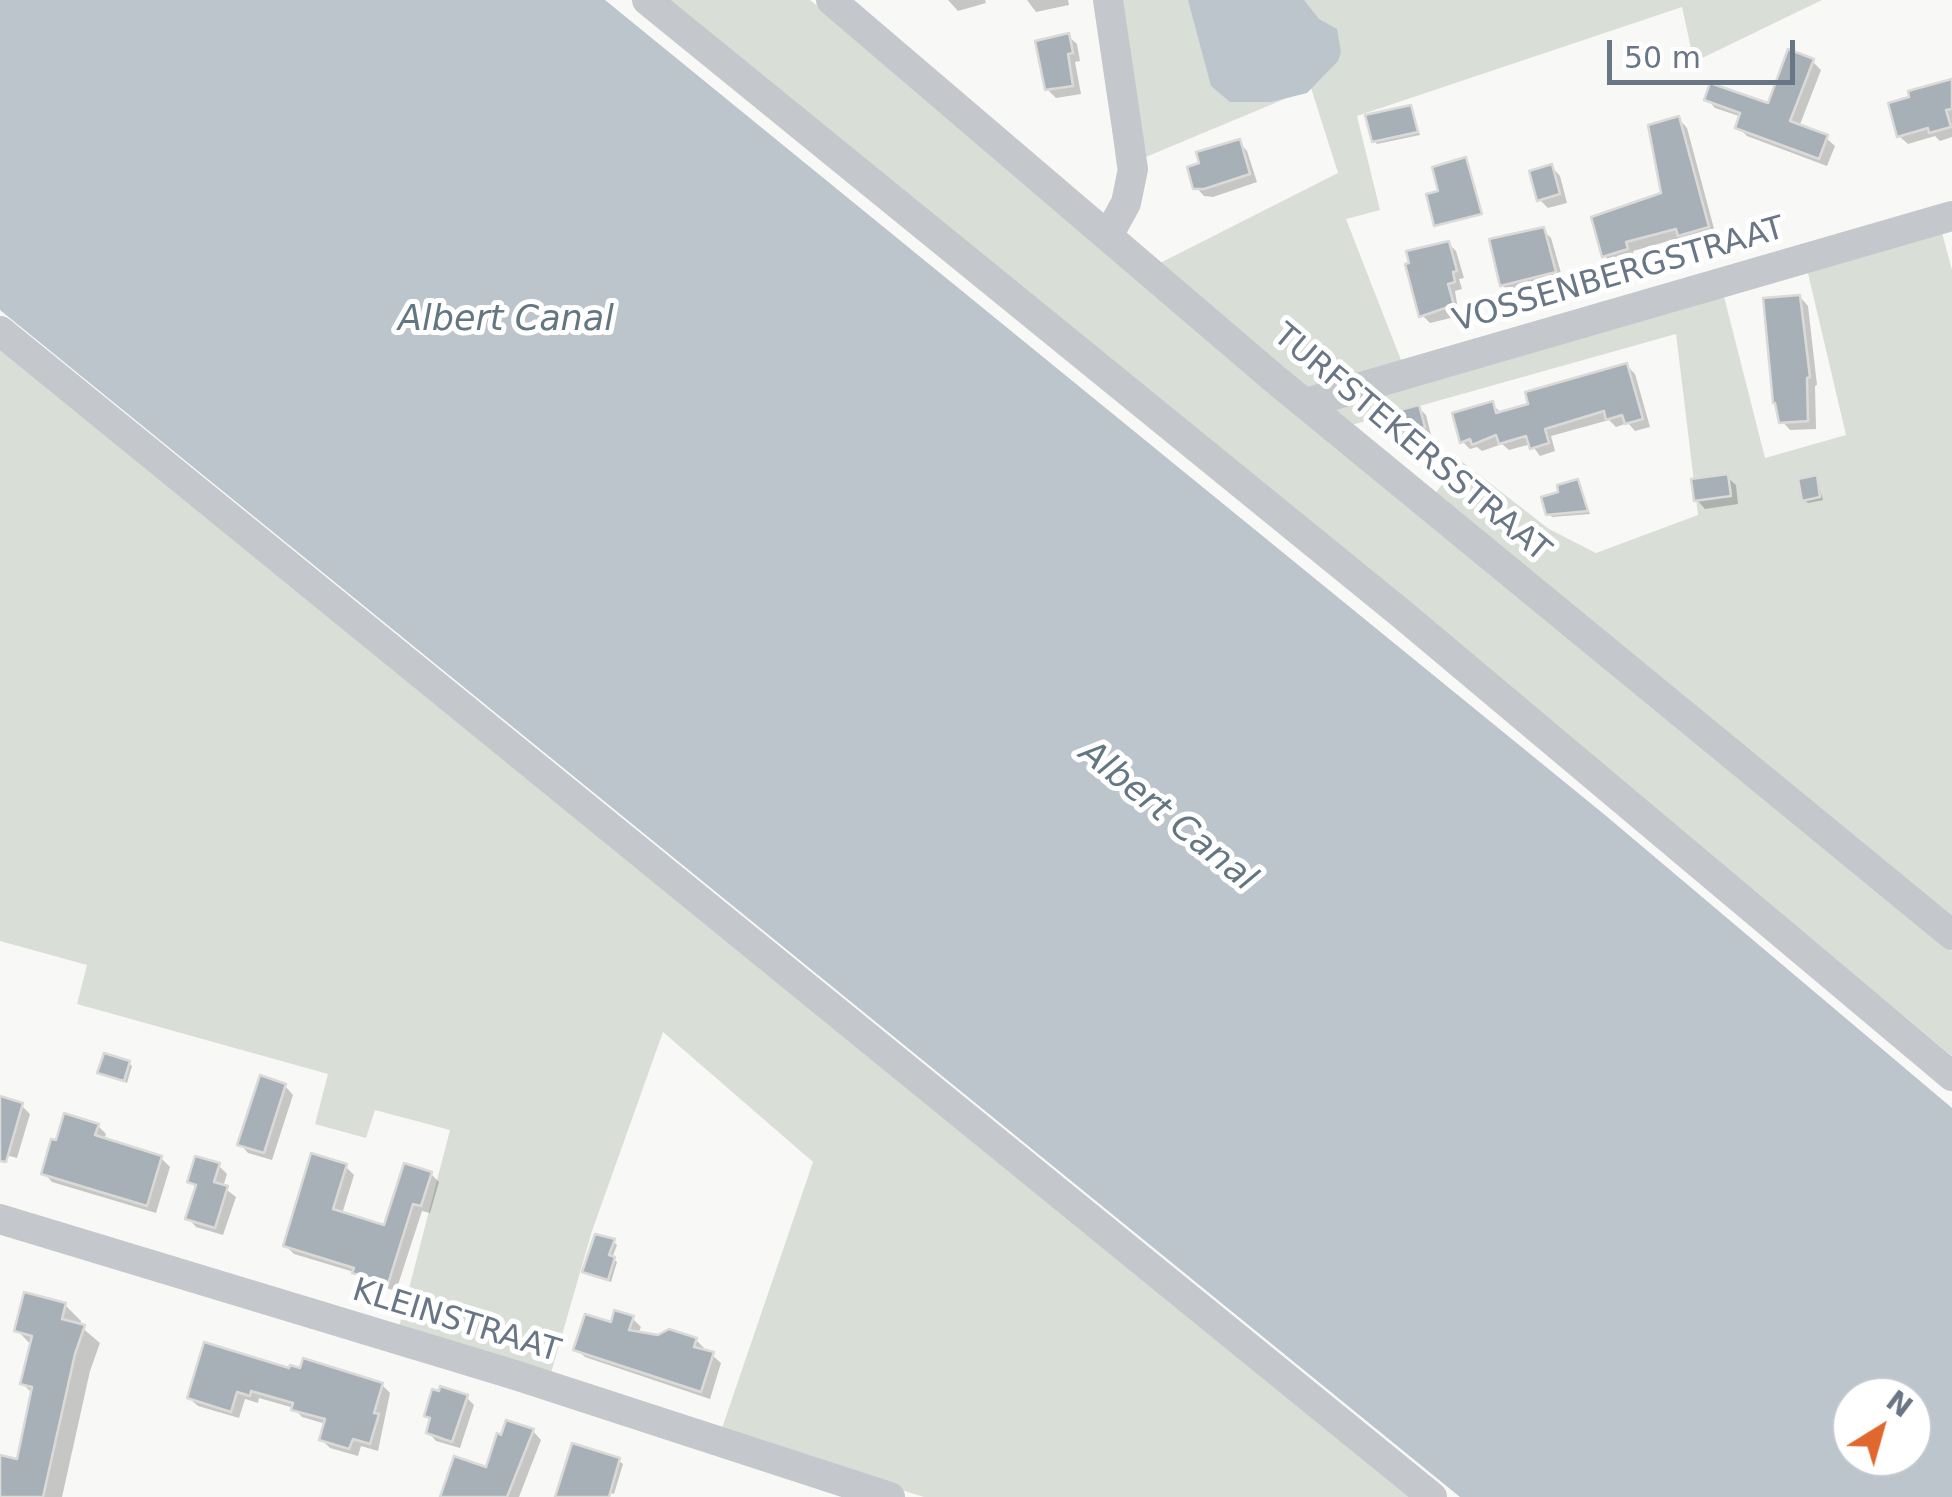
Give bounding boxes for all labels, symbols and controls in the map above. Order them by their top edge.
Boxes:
scale bar [1612,20,1800,82]
text: 50 m [1624,40,1701,75]
street label: VOSSENBERGSTRAAT [1449,210,1789,342]
water label: Albert Canal [398,300,614,342]
street label: TURFSTEKERSSTRAAT [1265,317,1557,571]
water label: Albert Canal [1070,733,1264,901]
street label: KLEINSTRAAT [348,1272,564,1372]
north arrow [1832,1377,1932,1477]
text: N [1880,1384,1918,1424]

